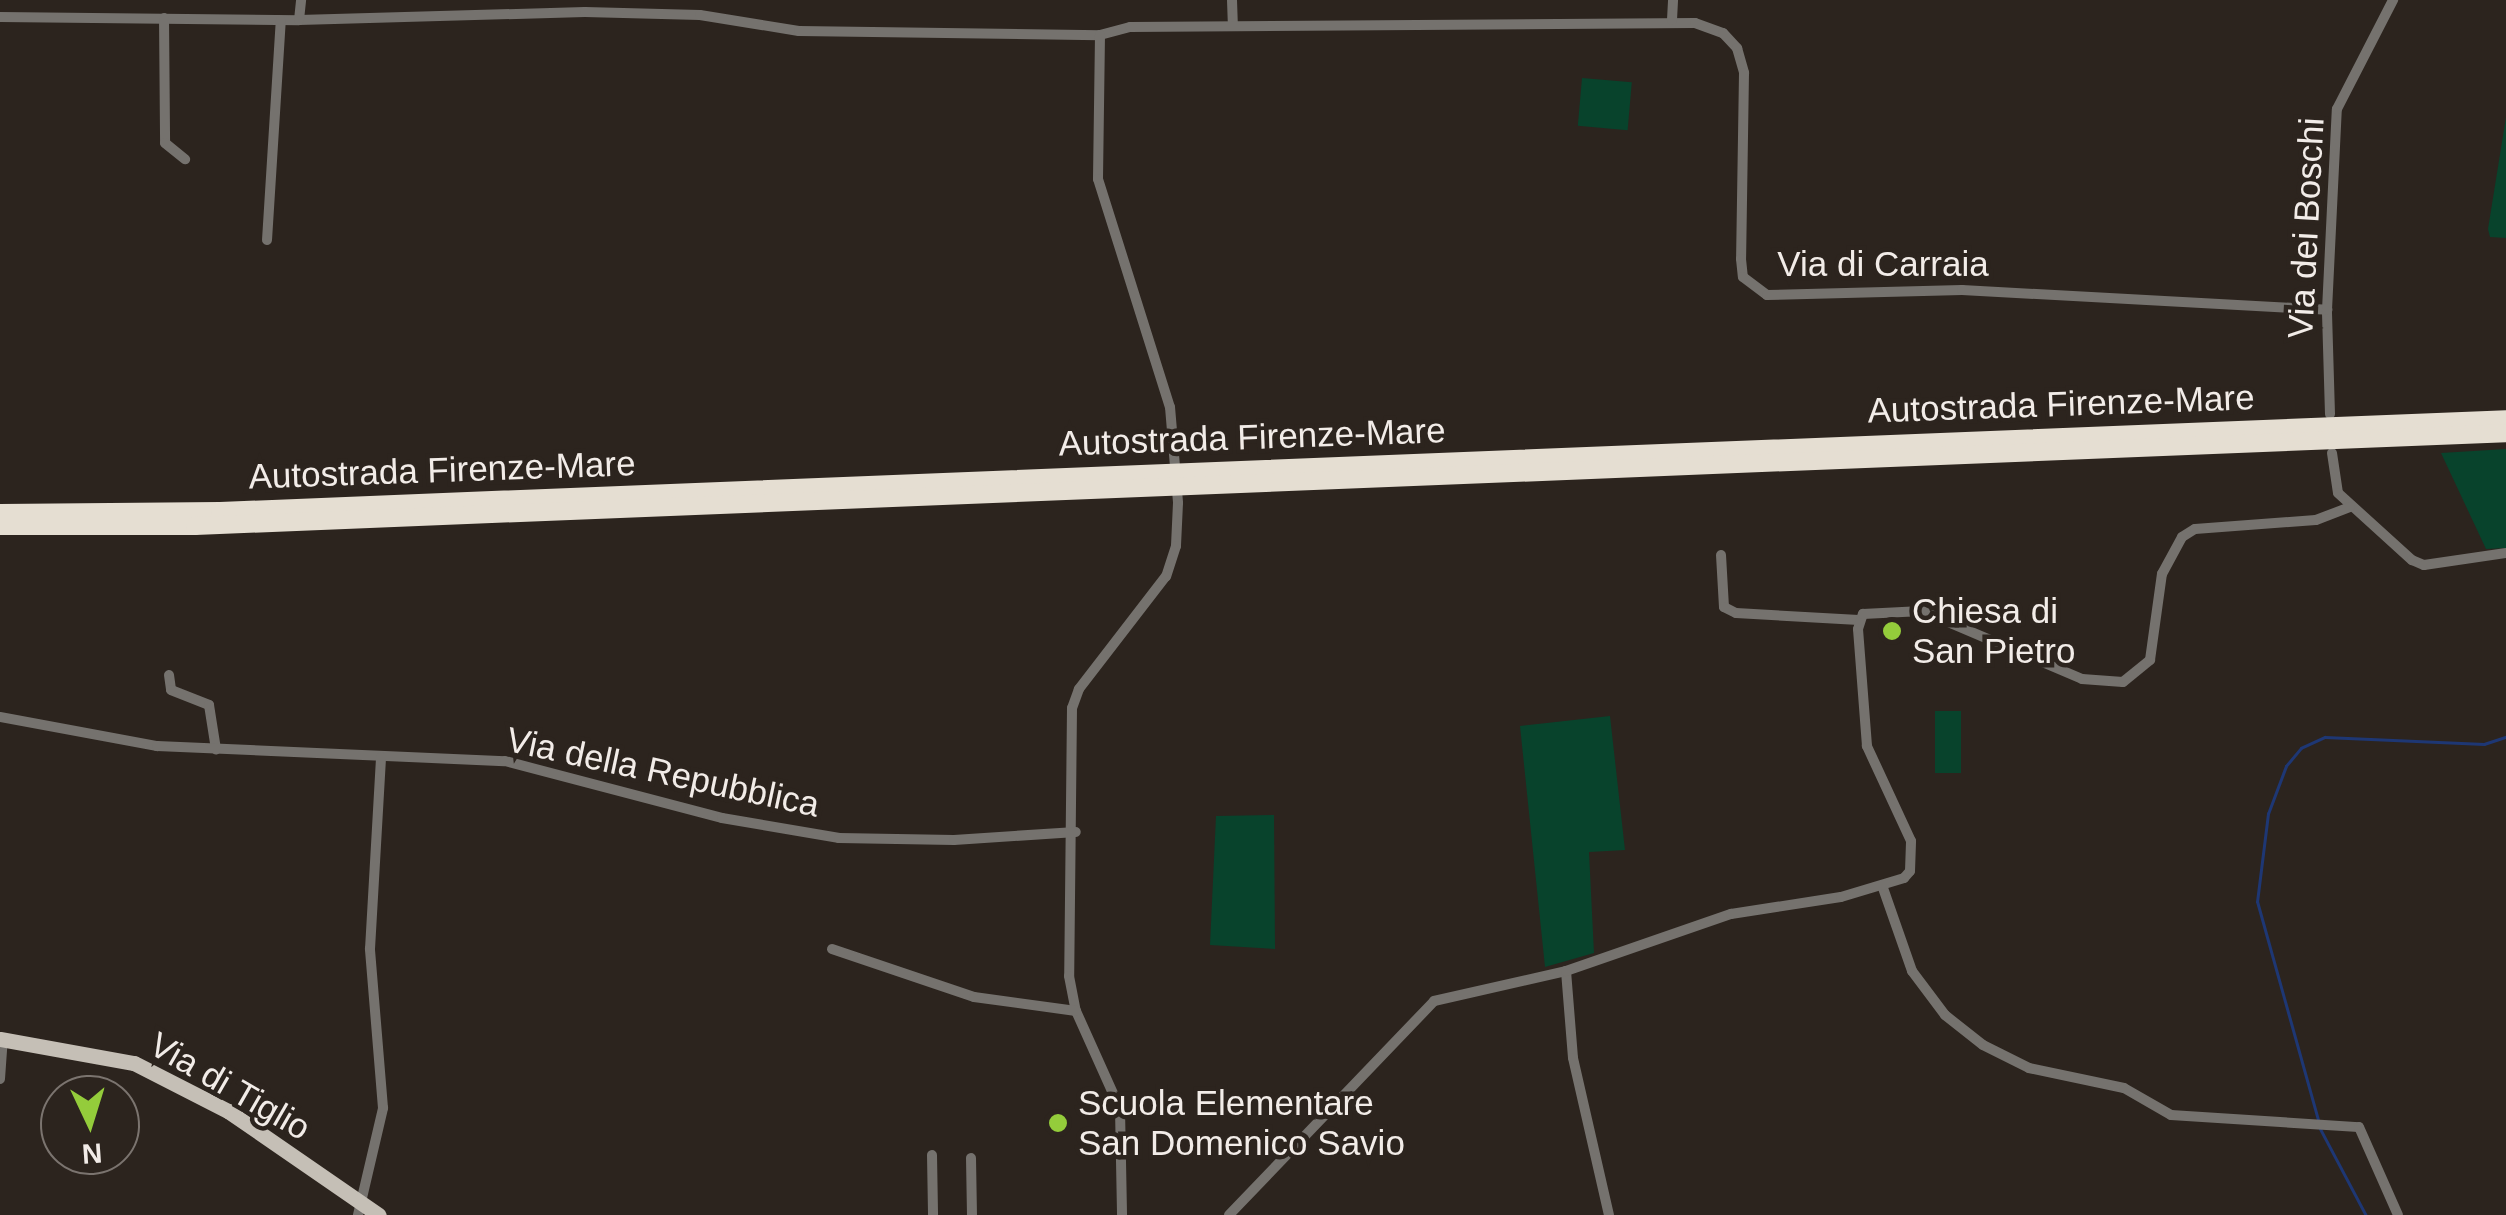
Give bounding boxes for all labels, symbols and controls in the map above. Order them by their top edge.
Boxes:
street label: Via dei Boschi [2279,116,2333,340]
street label: Via di Carraia [1777,243,1989,285]
street label: Autostrada Firenze-Mare [1867,376,2255,432]
street label: Autostrada Firenze-Mare [1058,409,1446,465]
street label: Autostrada Firenze-Mare [248,442,636,498]
place label: Chiesa di San Pietro [1912,590,2075,672]
marker: Chiesa di San Pietro [1881,620,1903,642]
street label: Via della Repubblica [503,718,823,826]
street label: Via di Tiglio [142,1023,318,1149]
north arrow [40,1075,140,1175]
place label: Scuola Elementare San Domenico Savio [1078,1082,1405,1164]
marker: Scuola Elementare San Domenico Savio [1047,1112,1069,1134]
text: N [81,1137,103,1170]

